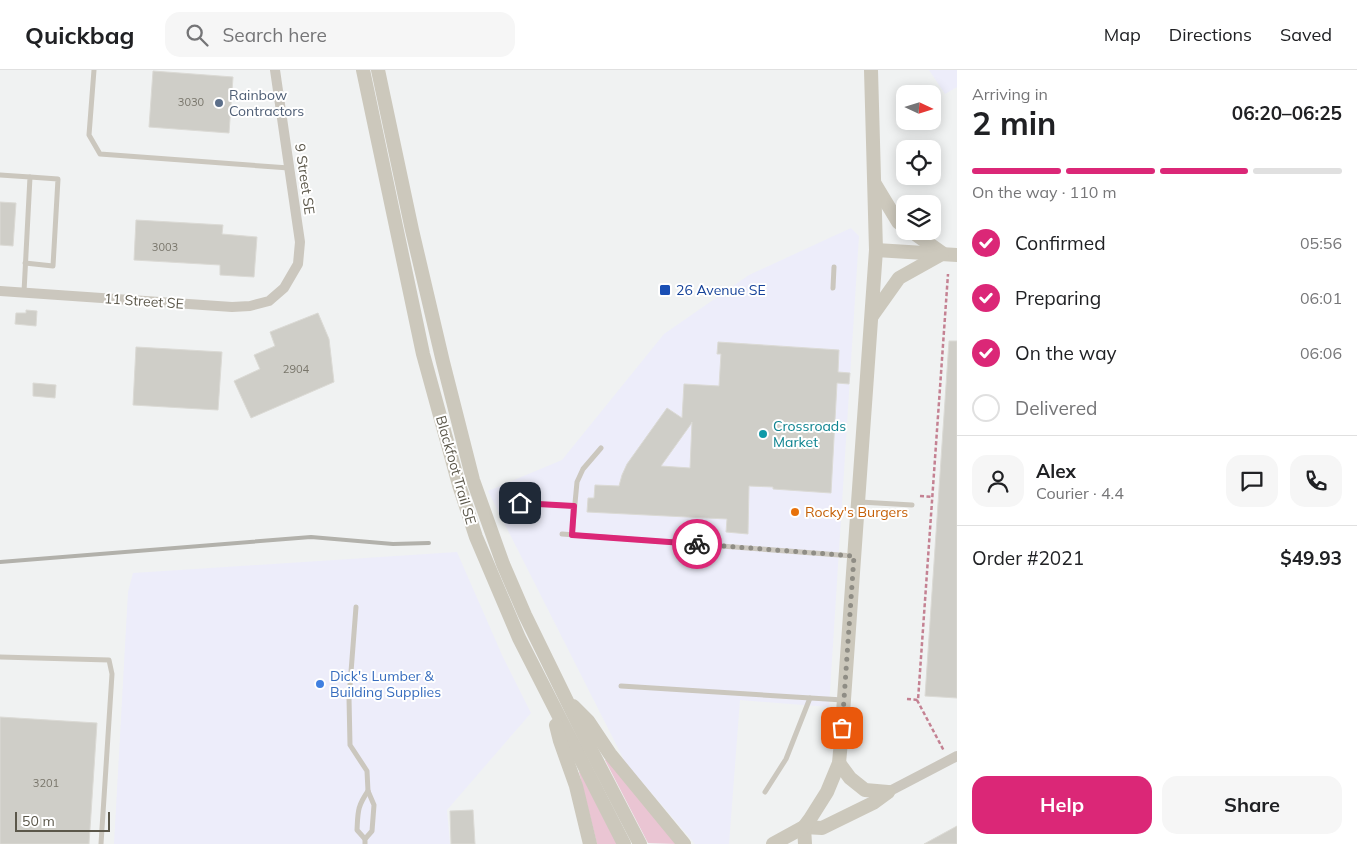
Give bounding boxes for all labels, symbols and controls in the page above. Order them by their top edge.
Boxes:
search box [165,12,515,57]
text: Quickbag [25,20,135,50]
icon: search [183,21,211,49]
text: Search here [223,23,327,47]
text: Map [1104,23,1141,46]
text: Directions [1169,23,1252,46]
text: Saved [1280,23,1332,46]
text: Arriving in [972,84,1048,104]
north arrow [896,85,941,130]
map controls [896,85,941,240]
place label: Rainbow Contractors [229,86,304,120]
house number: 3030 [178,95,205,109]
marker: Rainbow Contractors [213,97,225,109]
text: 06:20–06:25 [1232,101,1342,125]
text: 2 min [972,103,1056,143]
button: locate [896,140,941,185]
street label: 9 Street SE [291,142,319,216]
text: On the way · 110 m [972,182,1117,202]
button: layers [896,195,941,240]
icon: check [972,229,1000,257]
text: Confirmed [1015,231,1106,255]
text: 05:56 [1300,233,1342,253]
house number: 3003 [152,240,178,254]
place label: 26 Avenue SE [676,281,766,299]
marker: 26 Avenue SE [658,283,672,297]
icon: check [972,284,1000,312]
text: Preparing [1015,286,1101,310]
text: 06:01 [1300,288,1342,308]
street label: 11 Street SE [104,289,184,313]
icon: check [972,339,1000,367]
text: On the way [1015,341,1117,365]
text: 06:06 [1300,343,1342,363]
house number: 2904 [283,362,310,376]
text: Delivered [1015,396,1097,420]
street label: Blackfoot Trail SE [432,413,480,527]
place label: Crossroads Market [773,417,846,451]
marker: Crossroads Market [757,428,769,440]
button: person [972,455,1024,507]
button: chat [1226,455,1278,507]
button: phone [1290,455,1342,507]
text: Alex [1036,459,1076,483]
pin [499,482,541,524]
text: Courier · 4.4 [1036,483,1124,503]
icon: home [506,489,534,517]
place label: Rocky's Burgers [805,503,908,521]
marker: Rocky's Burgers [789,506,801,518]
courier [672,519,722,569]
icon: bike [683,530,711,558]
text: Order #2021 [972,546,1084,570]
text: $49.93 [1280,546,1342,570]
place label: Dick's Lumber & Building Supplies [330,667,441,701]
marker: Dick's Lumber & Building Supplies [314,678,326,690]
pin [821,707,863,749]
icon: bag [828,714,856,742]
house number: 3201 [33,776,59,790]
button: Help [972,776,1152,834]
button: Share [1162,776,1342,834]
scale bar [15,809,110,832]
text: 50 m [22,812,55,830]

